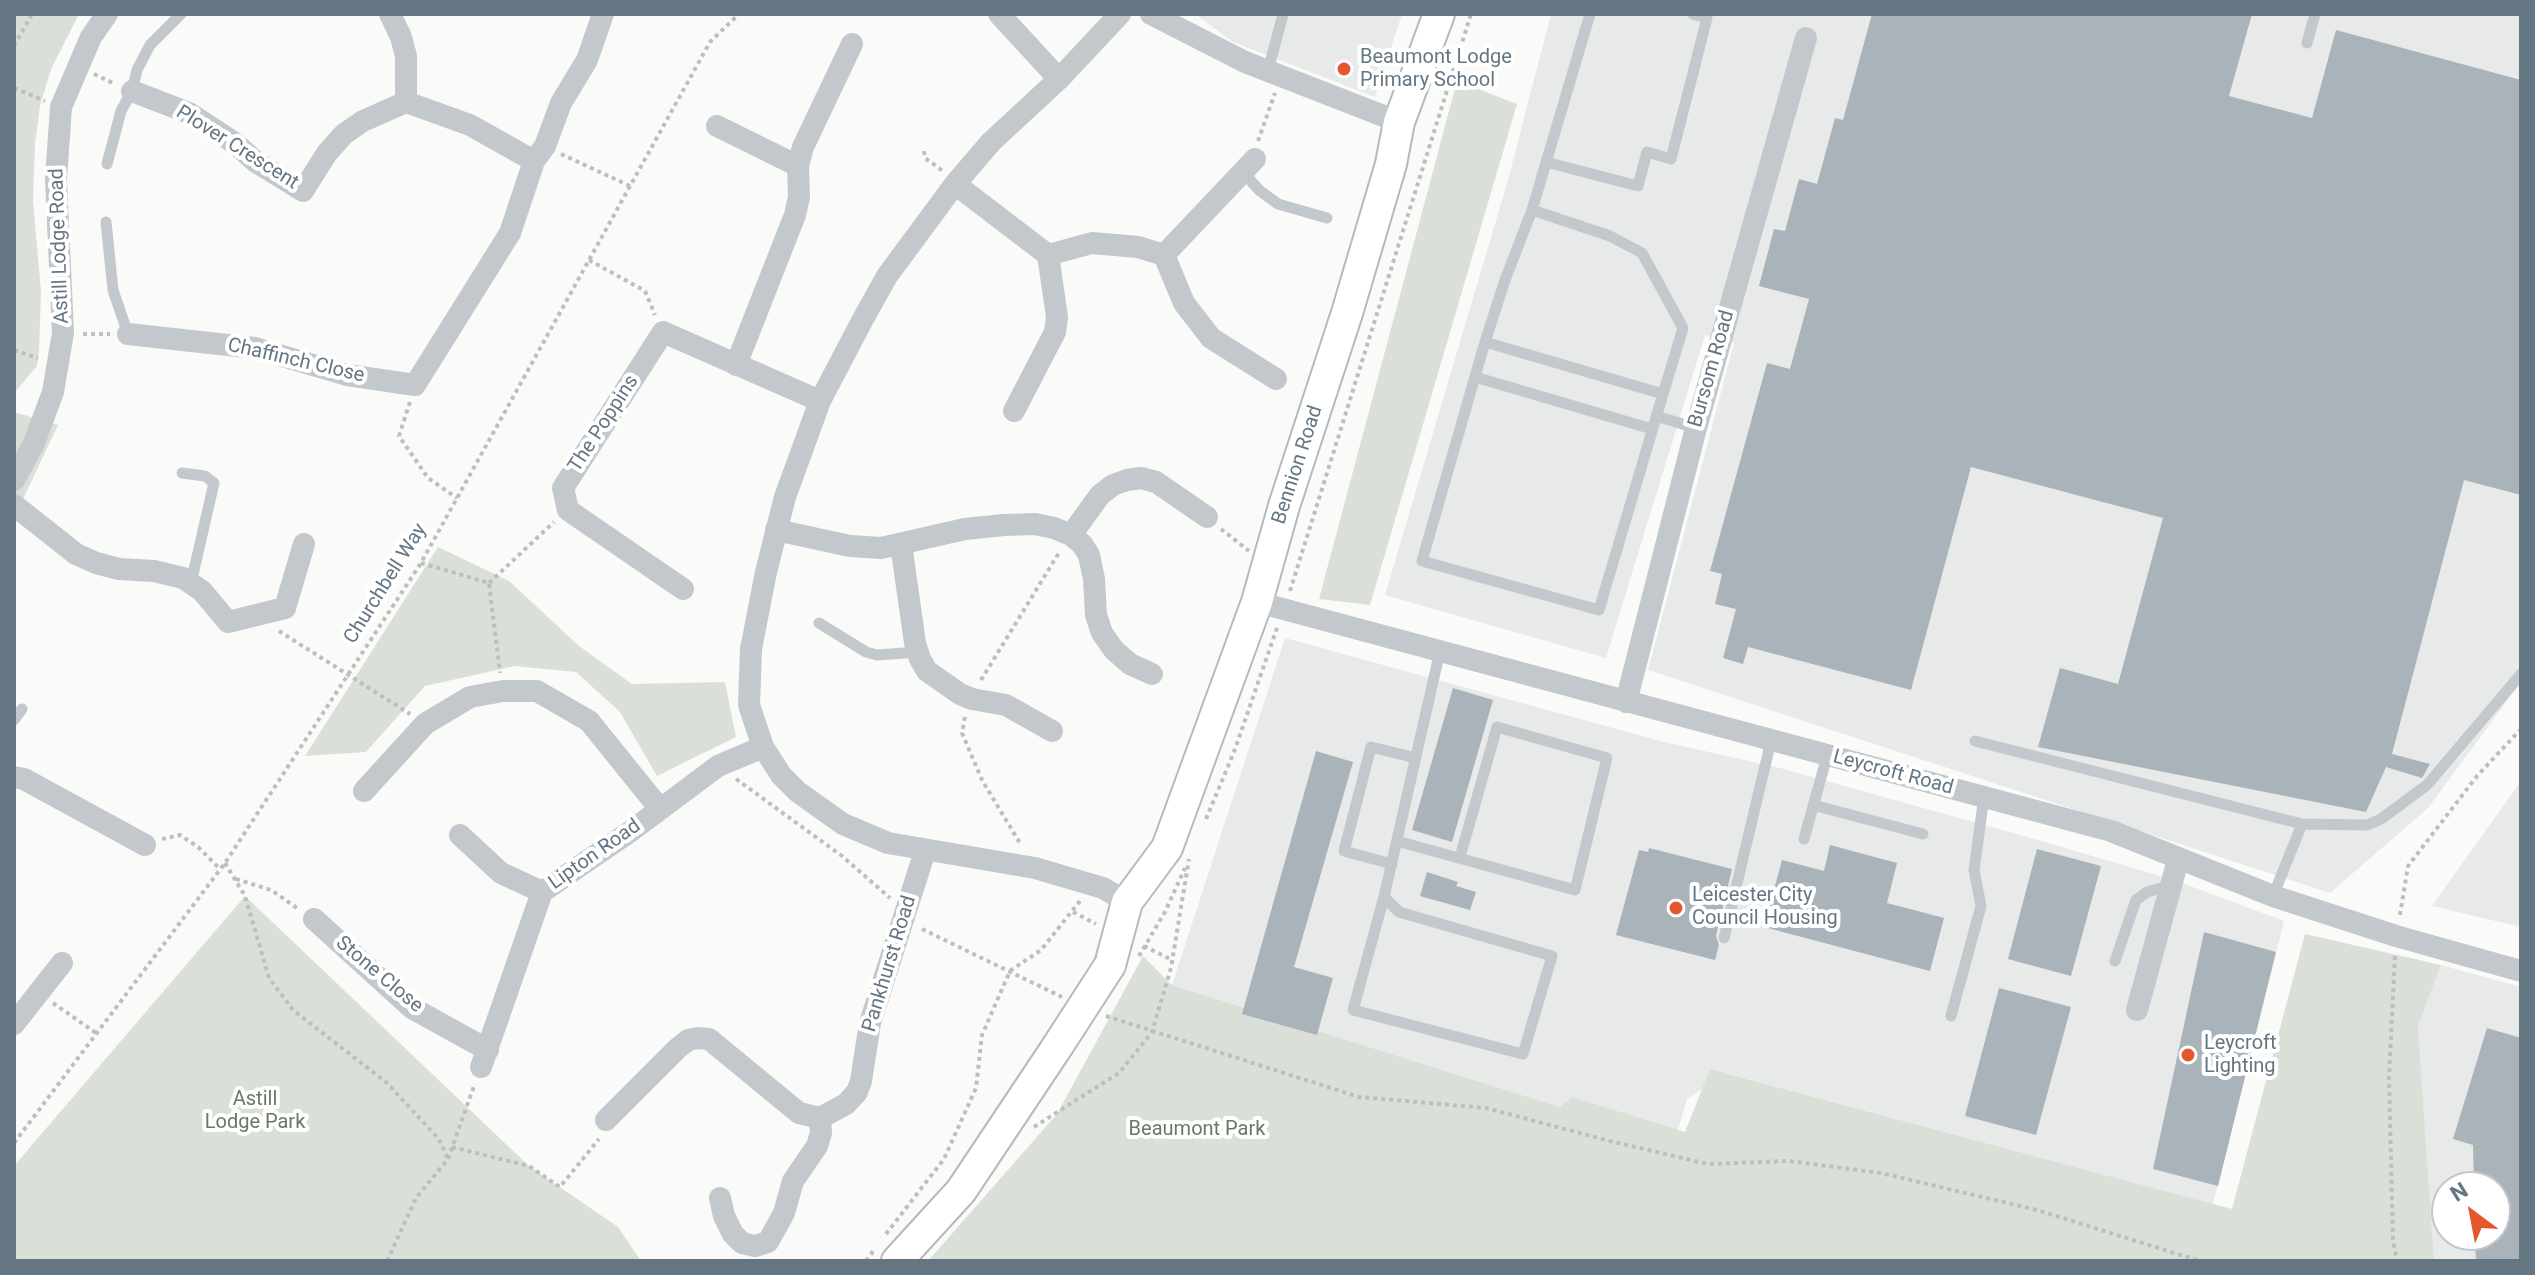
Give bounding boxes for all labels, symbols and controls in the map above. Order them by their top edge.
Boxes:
place label: Beaumont Lodge Primary School [1360,46,1512,93]
marker: Beaumont Lodge Primary School [1335,60,1353,78]
street label: Plover Crescent [171,101,303,195]
street label: Astill Lodge Road [45,168,75,324]
street label: Bursom Road [1684,308,1740,430]
street label: Chaffinch Close [225,334,367,388]
street label: The Poppins [564,371,644,477]
street label: Bennion Road [1268,403,1328,527]
street label: Churchbell Way [339,519,433,649]
street label: Leycroft Road [1830,745,1956,801]
street label: Lipton Road [544,815,646,895]
place label: Leicester City Council Housing [1692,884,1838,931]
street label: Pankhurst Road [858,893,922,1035]
marker: Leicester City Council Housing [1667,899,1685,917]
street label: Stone Close [331,932,427,1018]
place label: Leycroft Lighting [2204,1032,2277,1079]
marker: Leycroft Lighting [2179,1046,2197,1064]
park label: Astill Lodge Park [205,1088,305,1135]
park label: Beaumont Park [1129,1118,1265,1142]
north arrow [2431,1171,2511,1251]
text: N [2446,1177,2472,1207]

